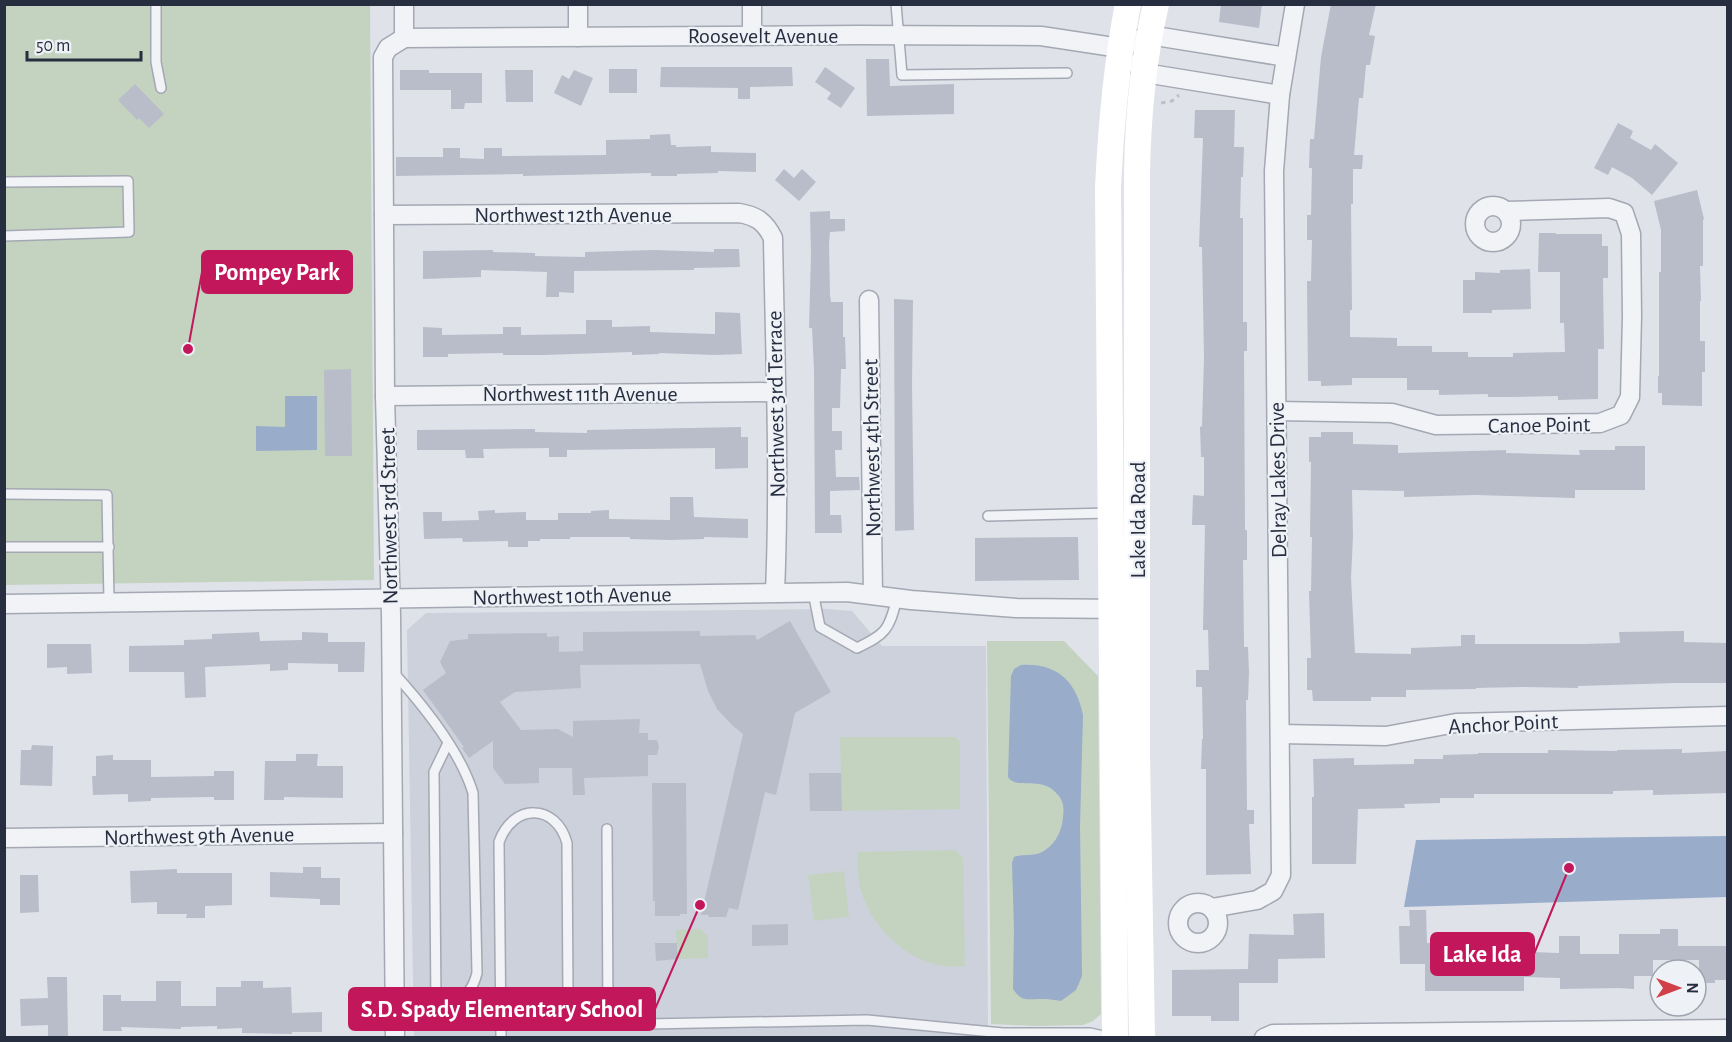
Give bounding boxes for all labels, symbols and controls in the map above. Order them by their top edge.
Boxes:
scale bar [27,24,141,62]
street label: Roosevelt Avenue [688,25,838,47]
text: 50 m [36,37,70,55]
street label: Northwest 12th Avenue [474,204,672,226]
callout: Pompey Park [202,251,352,293]
text: Pompey Park [214,261,340,285]
street label: Northwest 3rd Terrace [763,310,789,498]
street label: Northwest 4th Street [859,359,885,537]
street label: Northwest 11th Avenue [482,383,678,405]
street label: Delray Lakes Drive [1266,402,1290,558]
street label: Canoe Point [1488,413,1590,437]
street label: Northwest 3rd Street [376,427,402,605]
street label: Lake Ida Road [1127,461,1149,579]
street label: Northwest 10th Avenue [472,583,672,609]
street label: Anchor Point [1448,710,1559,738]
street label: Northwest 9th Avenue [104,823,294,849]
callout: Lake Ida [1431,933,1534,975]
text: Lake Ida [1442,943,1522,967]
north arrow [1648,958,1708,1018]
text: N [1684,982,1700,994]
callout: S.D. Spady Elementary School [349,988,655,1030]
text: S.D. Spady Elementary School [361,998,643,1022]

